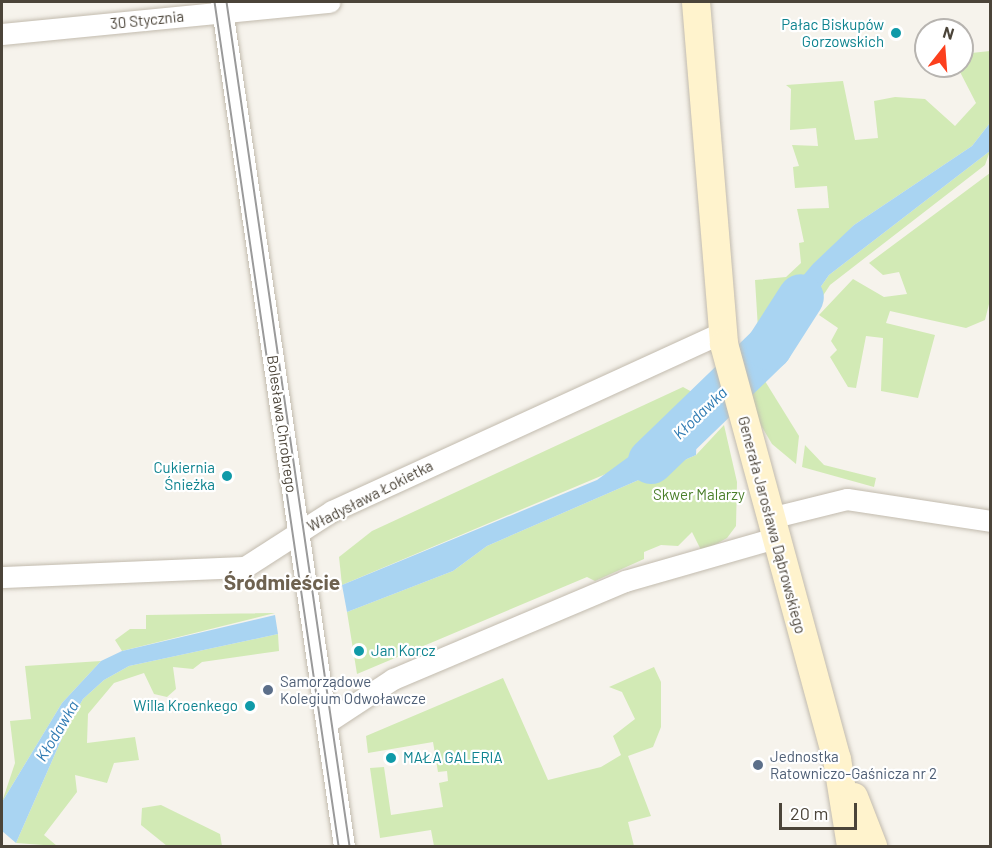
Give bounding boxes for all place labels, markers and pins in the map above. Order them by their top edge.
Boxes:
place label: Pałac Biskupów Gorzowskich [781,15,884,50]
marker: Pałac Biskupów Gorzowskich [889,26,903,40]
place label: Cukiernia Śnieżka [153,458,215,493]
marker: Cukiernia Śnieżka [220,469,234,483]
place label: Jan Korcz [371,642,435,660]
marker: Jan Korcz [352,644,366,658]
place label: Samorządowe Kolegium Odwoławcze [280,672,426,707]
marker: Samorządowe Kolegium Odwoławcze [261,683,275,697]
place label: Willa Kroenkego [133,697,238,715]
marker: Willa Kroenkego [243,699,257,713]
place label: Jednostka Ratowniczo-Gaśnicza nr 2 [770,747,937,782]
place label: MAŁA GALERIA [403,749,503,767]
marker: MAŁA GALERIA [384,751,398,765]
marker: Jednostka Ratowniczo-Gaśnicza nr 2 [751,758,765,772]

